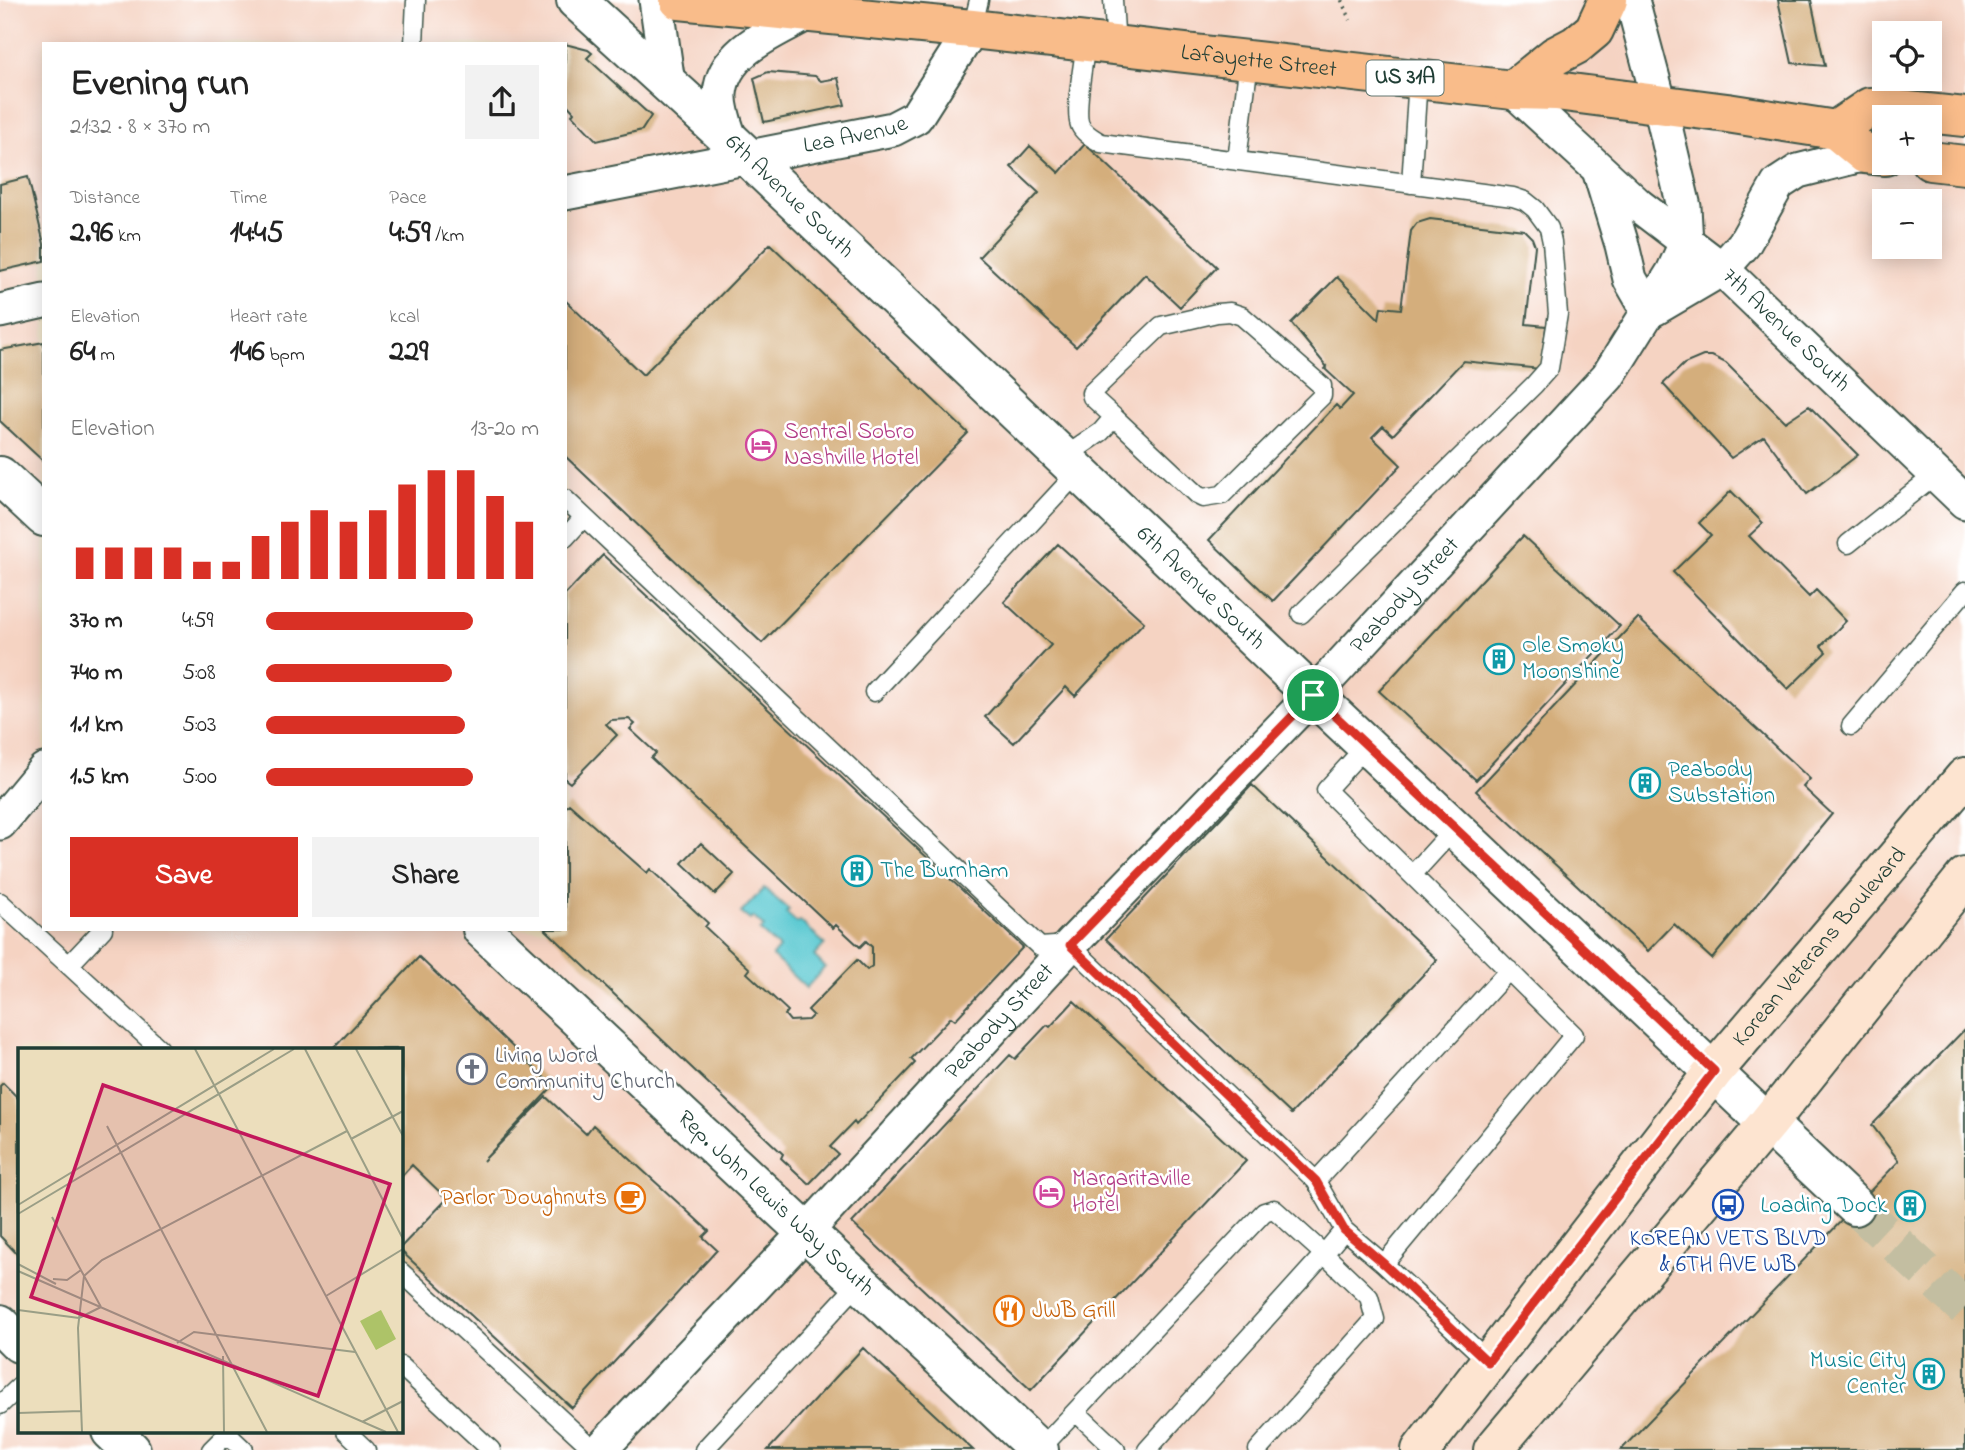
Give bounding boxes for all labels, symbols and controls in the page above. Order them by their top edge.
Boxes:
map controls [1872,21,1942,259]
button: locate [1872,21,1942,91]
street label: Lafayette Street [1179,36,1339,87]
text: Evening run [70,57,249,113]
road number: US 31A [1366,60,1444,96]
button: share [465,65,539,139]
button: + [1872,105,1942,175]
street label: Lea Avenue [800,107,914,163]
text: 21:32 · 8 × 370 m [70,111,210,144]
street label: 6th Avenue South [717,127,861,266]
text: Distance [70,185,140,212]
text: Time [230,185,267,212]
text: Pace [389,185,426,212]
button: − [1872,189,1942,259]
text: 2.96 [70,212,113,256]
text: 14:45 [230,212,284,256]
text: 4:59 [389,212,430,256]
text: km [113,223,141,250]
text: /km [430,223,464,250]
street label: 7th Avenue South [1714,261,1858,400]
text: Elevation [70,304,140,331]
text: Heart rate [230,304,308,331]
text: kcal [389,304,420,331]
text: 64 [70,331,96,375]
text: 146 [230,331,265,375]
text: 229 [389,331,428,375]
text: m [96,342,115,369]
text: bpm [265,342,305,369]
text: Elevation [70,413,155,446]
text: 13–20 m [471,413,539,446]
place label: Sentral Sobro Nashville Hotel [784,416,919,475]
hotel icon: Sentral Sobro Nashville Hotel [744,428,778,462]
street label: 6th Avenue South [1129,518,1273,658]
street label: Peabody Street [1343,530,1468,661]
text: 370 m [70,605,123,638]
text: 4:59 [182,605,214,638]
place label: Ole Smoky Moonshine [1522,630,1624,689]
building icon: Ole Smoky Moonshine [1482,642,1516,676]
text: 740 m [70,657,123,690]
text: 5:08 [182,657,216,690]
pin [1283,665,1343,725]
icon: arrive [1294,676,1332,714]
text: 1.1 km [70,709,123,742]
text: 5:03 [182,709,217,742]
place label: Peabody Substation [1668,754,1775,813]
text: 1.5 km [70,761,129,794]
text: 5:00 [182,761,217,794]
building icon: Peabody Substation [1628,766,1662,800]
button: Save [70,837,298,917]
button: Share [312,837,539,917]
street label: Korean Veterans Boulevard [1725,840,1915,1054]
building icon: The Burnham [840,854,874,888]
place label: The Burnham [880,855,1008,888]
street label: Peabody Street [937,956,1062,1087]
place label: Living Word Community Church [495,1040,675,1101]
inset map [18,1048,402,1432]
church icon: Living Word Community Church [455,1052,489,1086]
street label: Rep. John Lewis Way South [670,1103,882,1304]
place label: Margaritaville Hotel [1072,1163,1191,1222]
hotel icon: Margaritaville Hotel [1032,1175,1066,1209]
cafe icon: Parlor Doughnuts [613,1181,647,1215]
place label: Parlor Doughnuts [441,1182,607,1216]
bus stop icon: KOREAN VETS BLVD & 6TH AVE WB [1711,1188,1745,1222]
building icon: Loading Dock [1893,1189,1927,1223]
place label: Loading Dock [1760,1190,1888,1224]
place label: KOREAN VETS BLVD & 6TH AVE WB [1629,1223,1827,1282]
restaurant icon: JWB Grill [992,1294,1026,1328]
place label: JWB Grill [1032,1295,1116,1328]
place label: Music City Center [1810,1345,1907,1404]
building icon: Music City Center [1912,1357,1946,1391]

